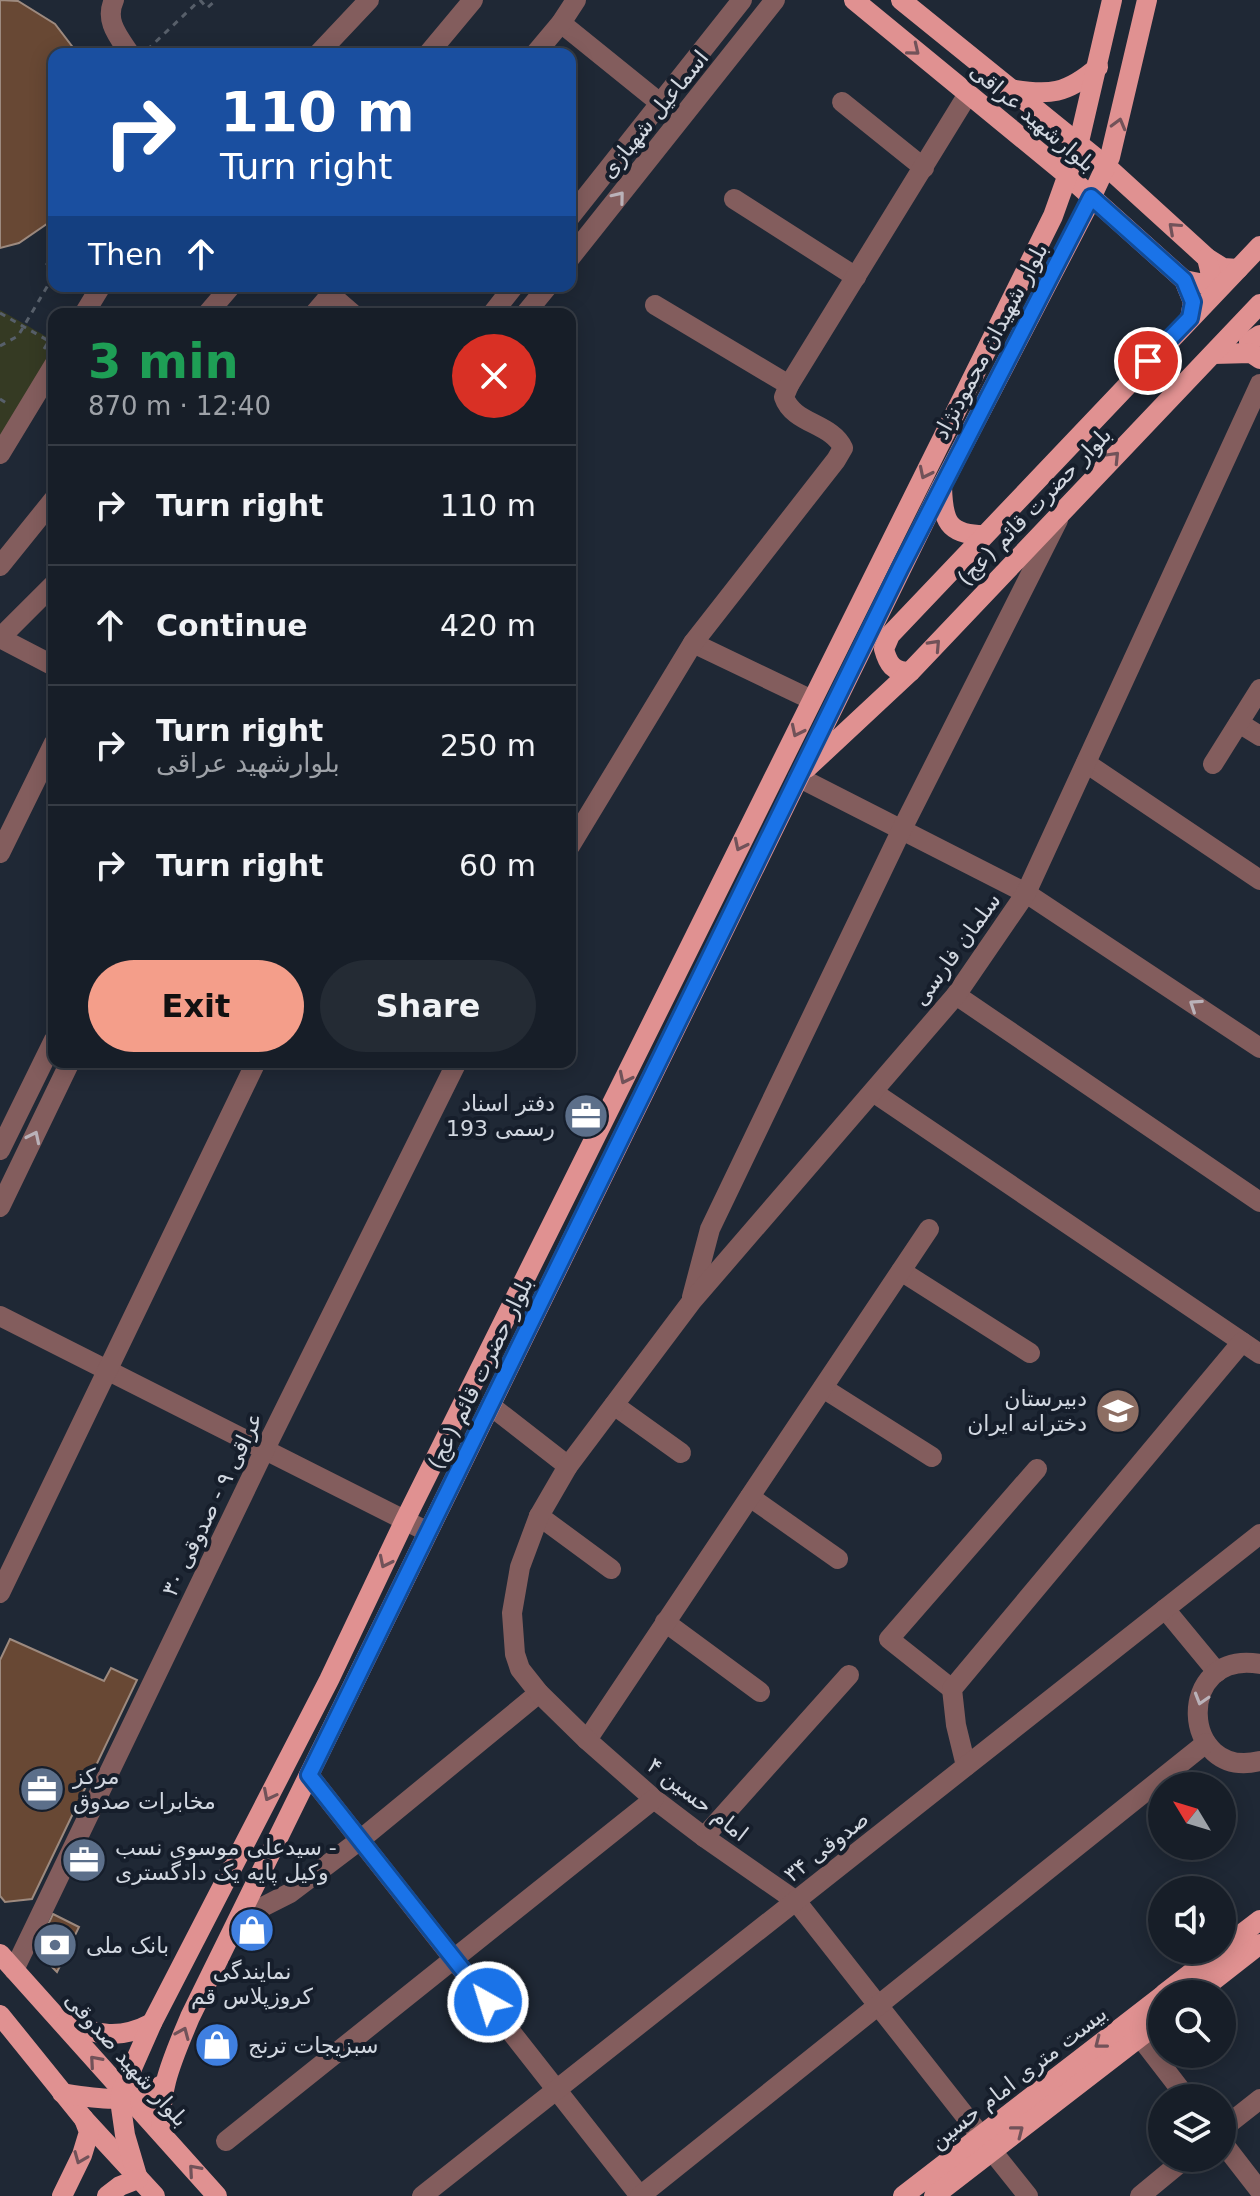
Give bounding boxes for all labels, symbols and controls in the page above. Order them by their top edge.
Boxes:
one-way arrow [905,40,920,54]
street label: اسماعیل شهبازی [595,45,714,183]
street label: بلوارشهید عراقی [965,58,1100,177]
text: 110 m [220,79,415,144]
icon: right [88,80,192,184]
one-way arrow [1109,118,1126,132]
text: Turn right [220,146,392,187]
one-way arrow [609,191,623,206]
one-way arrow [1169,224,1184,238]
icon: ahead [179,232,223,276]
text: Then [88,237,163,272]
street label: بلوار شهیدان محمودنژاد [928,239,1053,444]
pin [1114,327,1182,395]
text: 3 min [88,333,239,389]
button: close [452,334,536,418]
icon: arrive [1126,339,1170,383]
text: 870 m · 12:40 [88,391,271,421]
street label: بلوار حضرت قائم (عج) [952,422,1117,591]
one-way arrow [1105,452,1120,466]
one-way arrow [919,464,935,479]
icon: right [88,483,132,527]
text: Turn right [156,488,323,523]
text: 110 m [440,488,536,523]
icon: ahead [88,603,132,647]
text: Continue [156,608,308,643]
text: 420 m [440,608,536,643]
one-way arrow [926,640,941,654]
text: Turn right [156,713,323,748]
one-way arrow [791,722,807,737]
icon: right [88,723,132,767]
text: 250 m [440,728,536,763]
text: بلوارشهید عراقی [156,748,340,778]
one-way arrow [735,837,750,852]
icon: right [88,843,132,887]
text: Turn right [156,848,323,883]
text: 60 m [459,848,536,883]
street label: سلمان فارسی [907,888,1006,1010]
button: Exit [88,960,304,1052]
button: Share [320,960,536,1052]
one-way arrow [1189,1000,1204,1015]
one-way arrow [619,1070,634,1085]
place label: دفتر اسناد رسمی 193 [446,1091,555,1141]
office icon: دفتر اسناد رسمی 193 [562,1092,610,1140]
one-way arrow [25,1130,40,1145]
street label: بلوار حضرت قائم (عج) [423,1273,539,1474]
place label: دبیرستان دخترانه ایران [967,1386,1087,1436]
school or university icon: دبیرستان دخترانه ایران [1094,1387,1142,1435]
street label: عراقی ۹ - صدوقی ۳۰ [157,1408,268,1600]
one-way arrow [379,1554,395,1568]
one-way arrow [1194,1691,1210,1705]
street label: امام حسین ۴ [642,1752,753,1846]
place label: مرکز مخابرات صدوق [72,1764,216,1814]
office icon: مرکز مخابرات صدوق [18,1765,66,1813]
north arrow [1148,1772,1236,1860]
map controls [1148,1772,1236,2172]
one-way arrow [264,1787,279,1801]
street label: صدوقی ۳۴ [779,1806,874,1887]
place label: سیدعلی موسوی نسب - وکیل پایه یک دادگستری [115,1835,337,1886]
office icon: سیدعلی موسوی نسب - وکیل پایه یک دادگستری [60,1836,108,1884]
button: sound [1148,1876,1236,1964]
shop icon: نمایندگی کروزپلاس قم [228,1906,276,1954]
bank icon: بانک ملی [31,1921,79,1969]
place label: بانک ملی [86,1933,169,1958]
place label: نمایندگی کروزپلاس قم [191,1959,314,2010]
position arrow [446,1960,530,2044]
button: search [1148,1980,1236,2068]
street label: بلوار شهید صدوقی [60,1987,193,2132]
street label: بیست متری امام حسین [925,2001,1112,2154]
shop icon: سبزیجات ترنج [193,2021,241,2069]
one-way arrow [174,2027,190,2041]
place label: سبزیجات ترنج [248,2033,379,2058]
one-way arrow [1094,2034,1109,2048]
one-way arrow [91,2055,105,2070]
button: layers [1148,2084,1236,2172]
one-way arrow [1009,2126,1024,2140]
one-way arrow [73,2150,89,2164]
one-way arrow [190,2165,204,2180]

